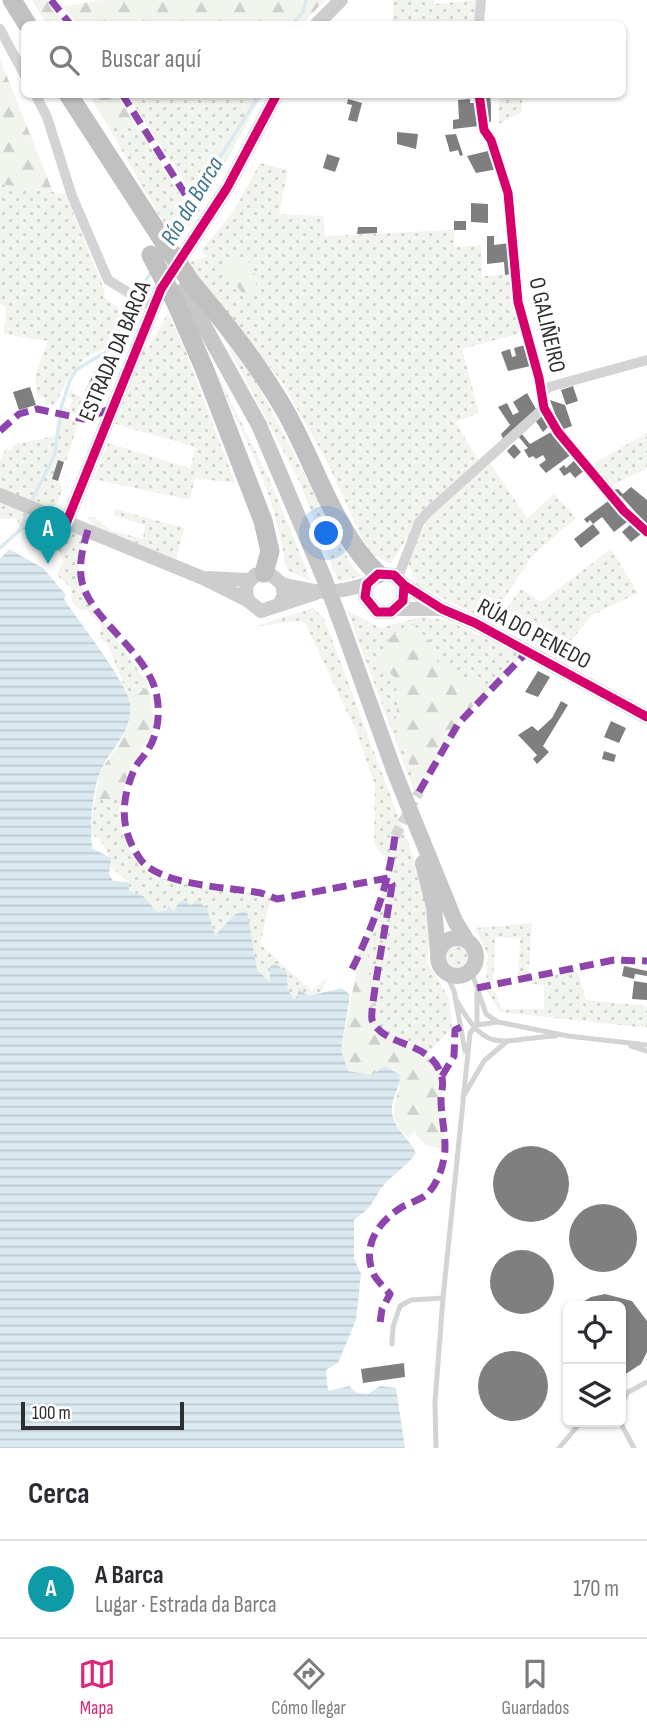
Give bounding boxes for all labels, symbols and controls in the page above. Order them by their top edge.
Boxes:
search box [21,21,626,98]
icon: search [45,41,83,79]
text: Buscar aquí [101,44,201,75]
water label: Río da Barca [154,151,230,250]
street label: O GALIÑEIRO [522,275,572,375]
street label: ESTRADA DA BARCA [73,277,157,425]
pin: A [25,506,71,564]
your location [309,516,343,550]
street label: RÚA DO PENEDO [472,592,596,676]
map controls [563,1301,626,1427]
button: locate [563,1301,626,1364]
button: layers [563,1364,626,1427]
scale bar [21,1399,184,1431]
text: 100 m [32,1402,71,1425]
text: Cerca [28,1476,90,1512]
text: A Barca [95,1560,164,1591]
text: A [46,1575,56,1603]
text: 170 m [573,1575,619,1603]
text: Lugar · Estrada da Barca [95,1591,277,1619]
tab: Mapa [78,1655,116,1720]
tab: Cómo llegar [271,1655,346,1720]
tab: Guardados [501,1655,569,1720]

